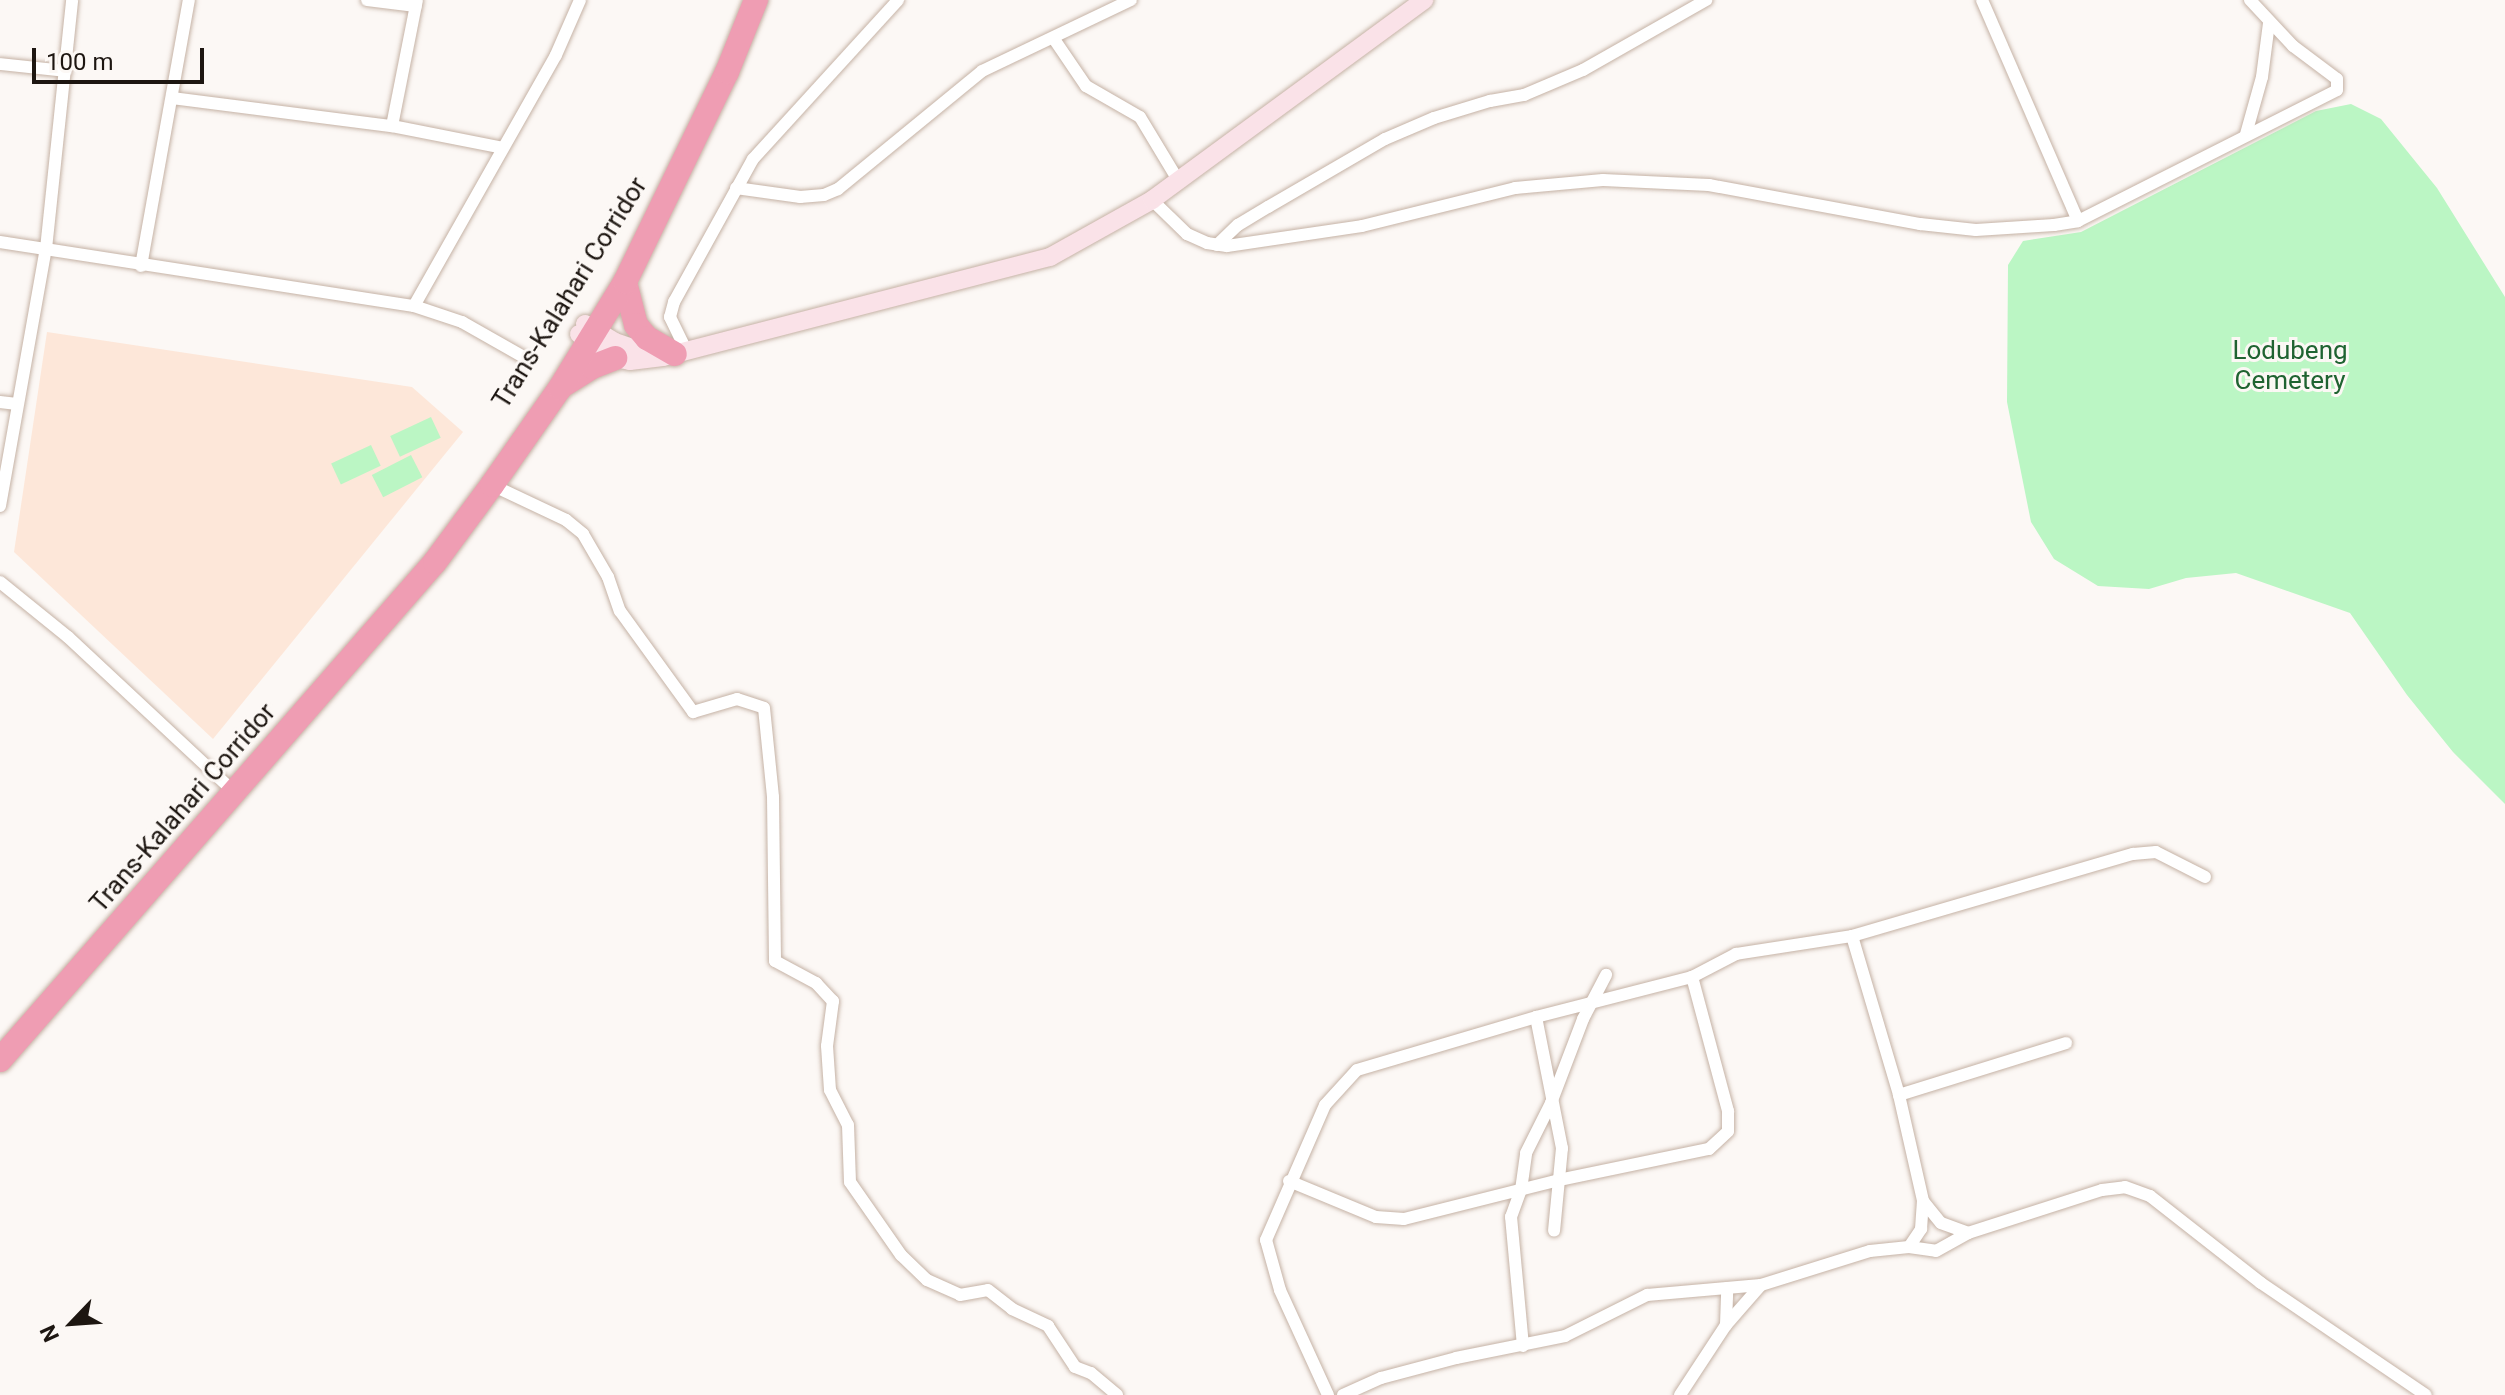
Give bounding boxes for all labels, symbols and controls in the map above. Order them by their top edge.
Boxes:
scale bar [36,32,208,82]
text: 100 m [46,48,113,76]
street label: Trans-Kalahari Corridor [486,172,654,414]
park label: Lodubeng Cemetery [2232,335,2348,396]
street label: Trans-Kalahari Corridor [84,697,282,919]
north arrow [32,1283,112,1363]
text: N [35,1321,64,1346]

